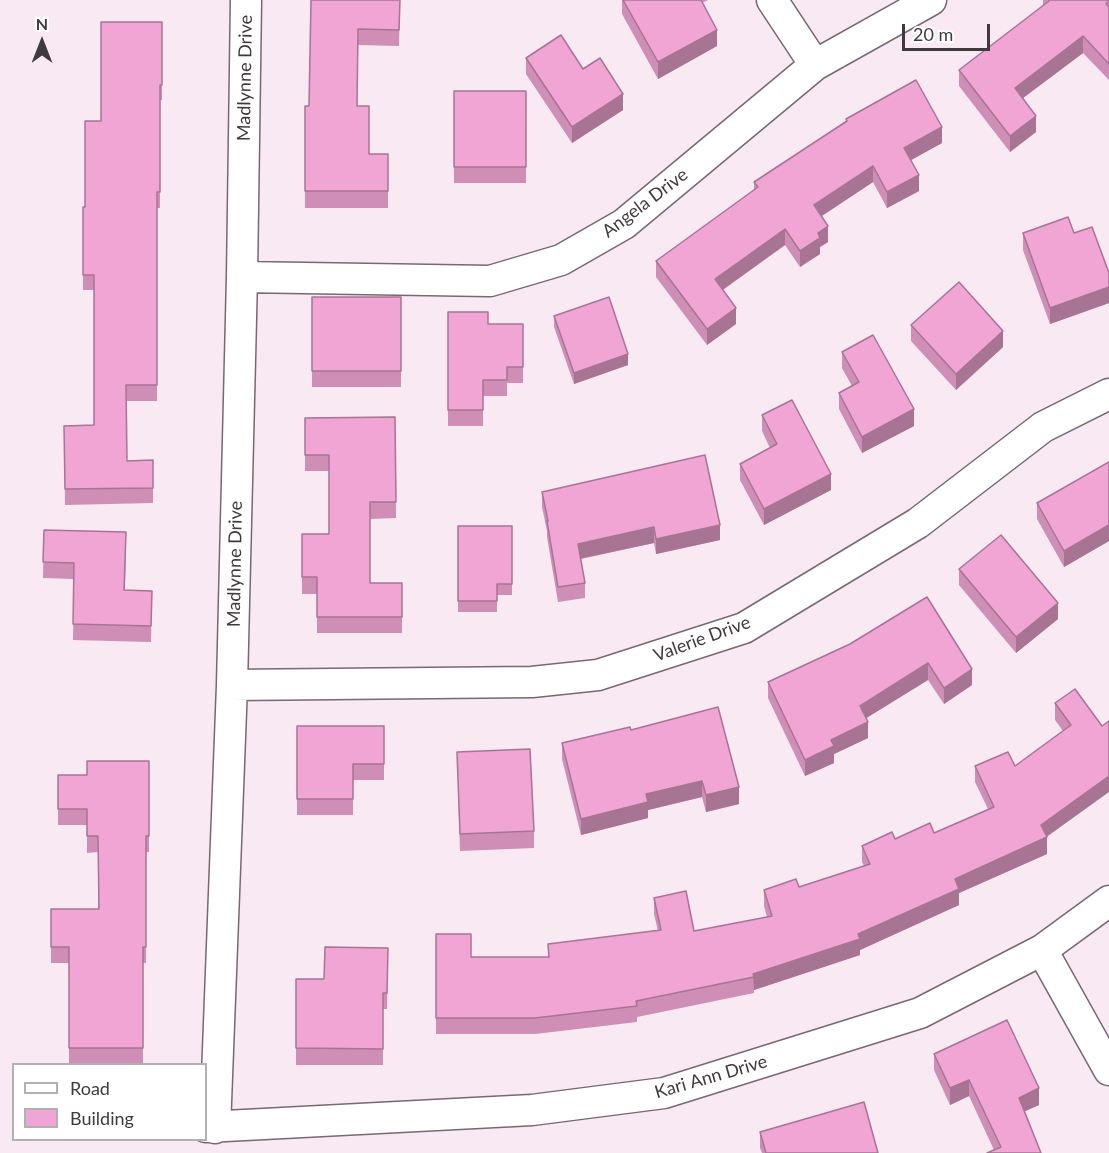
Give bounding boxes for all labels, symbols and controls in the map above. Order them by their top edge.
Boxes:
north arrow [12,12,72,72]
scale bar [905,12,994,50]
text: N [36,14,48,33]
street label: Madlynne Drive [233,15,257,141]
text: 20 m [913,23,953,45]
street label: Angela Drive [598,164,692,242]
street label: Madlynne Drive [223,501,247,627]
street label: Valerie Drive [651,612,753,666]
street label: Kari Ann Drive [652,1051,770,1103]
legend [12,1063,207,1141]
text: Road [70,1077,110,1099]
text: Building [70,1107,134,1129]

